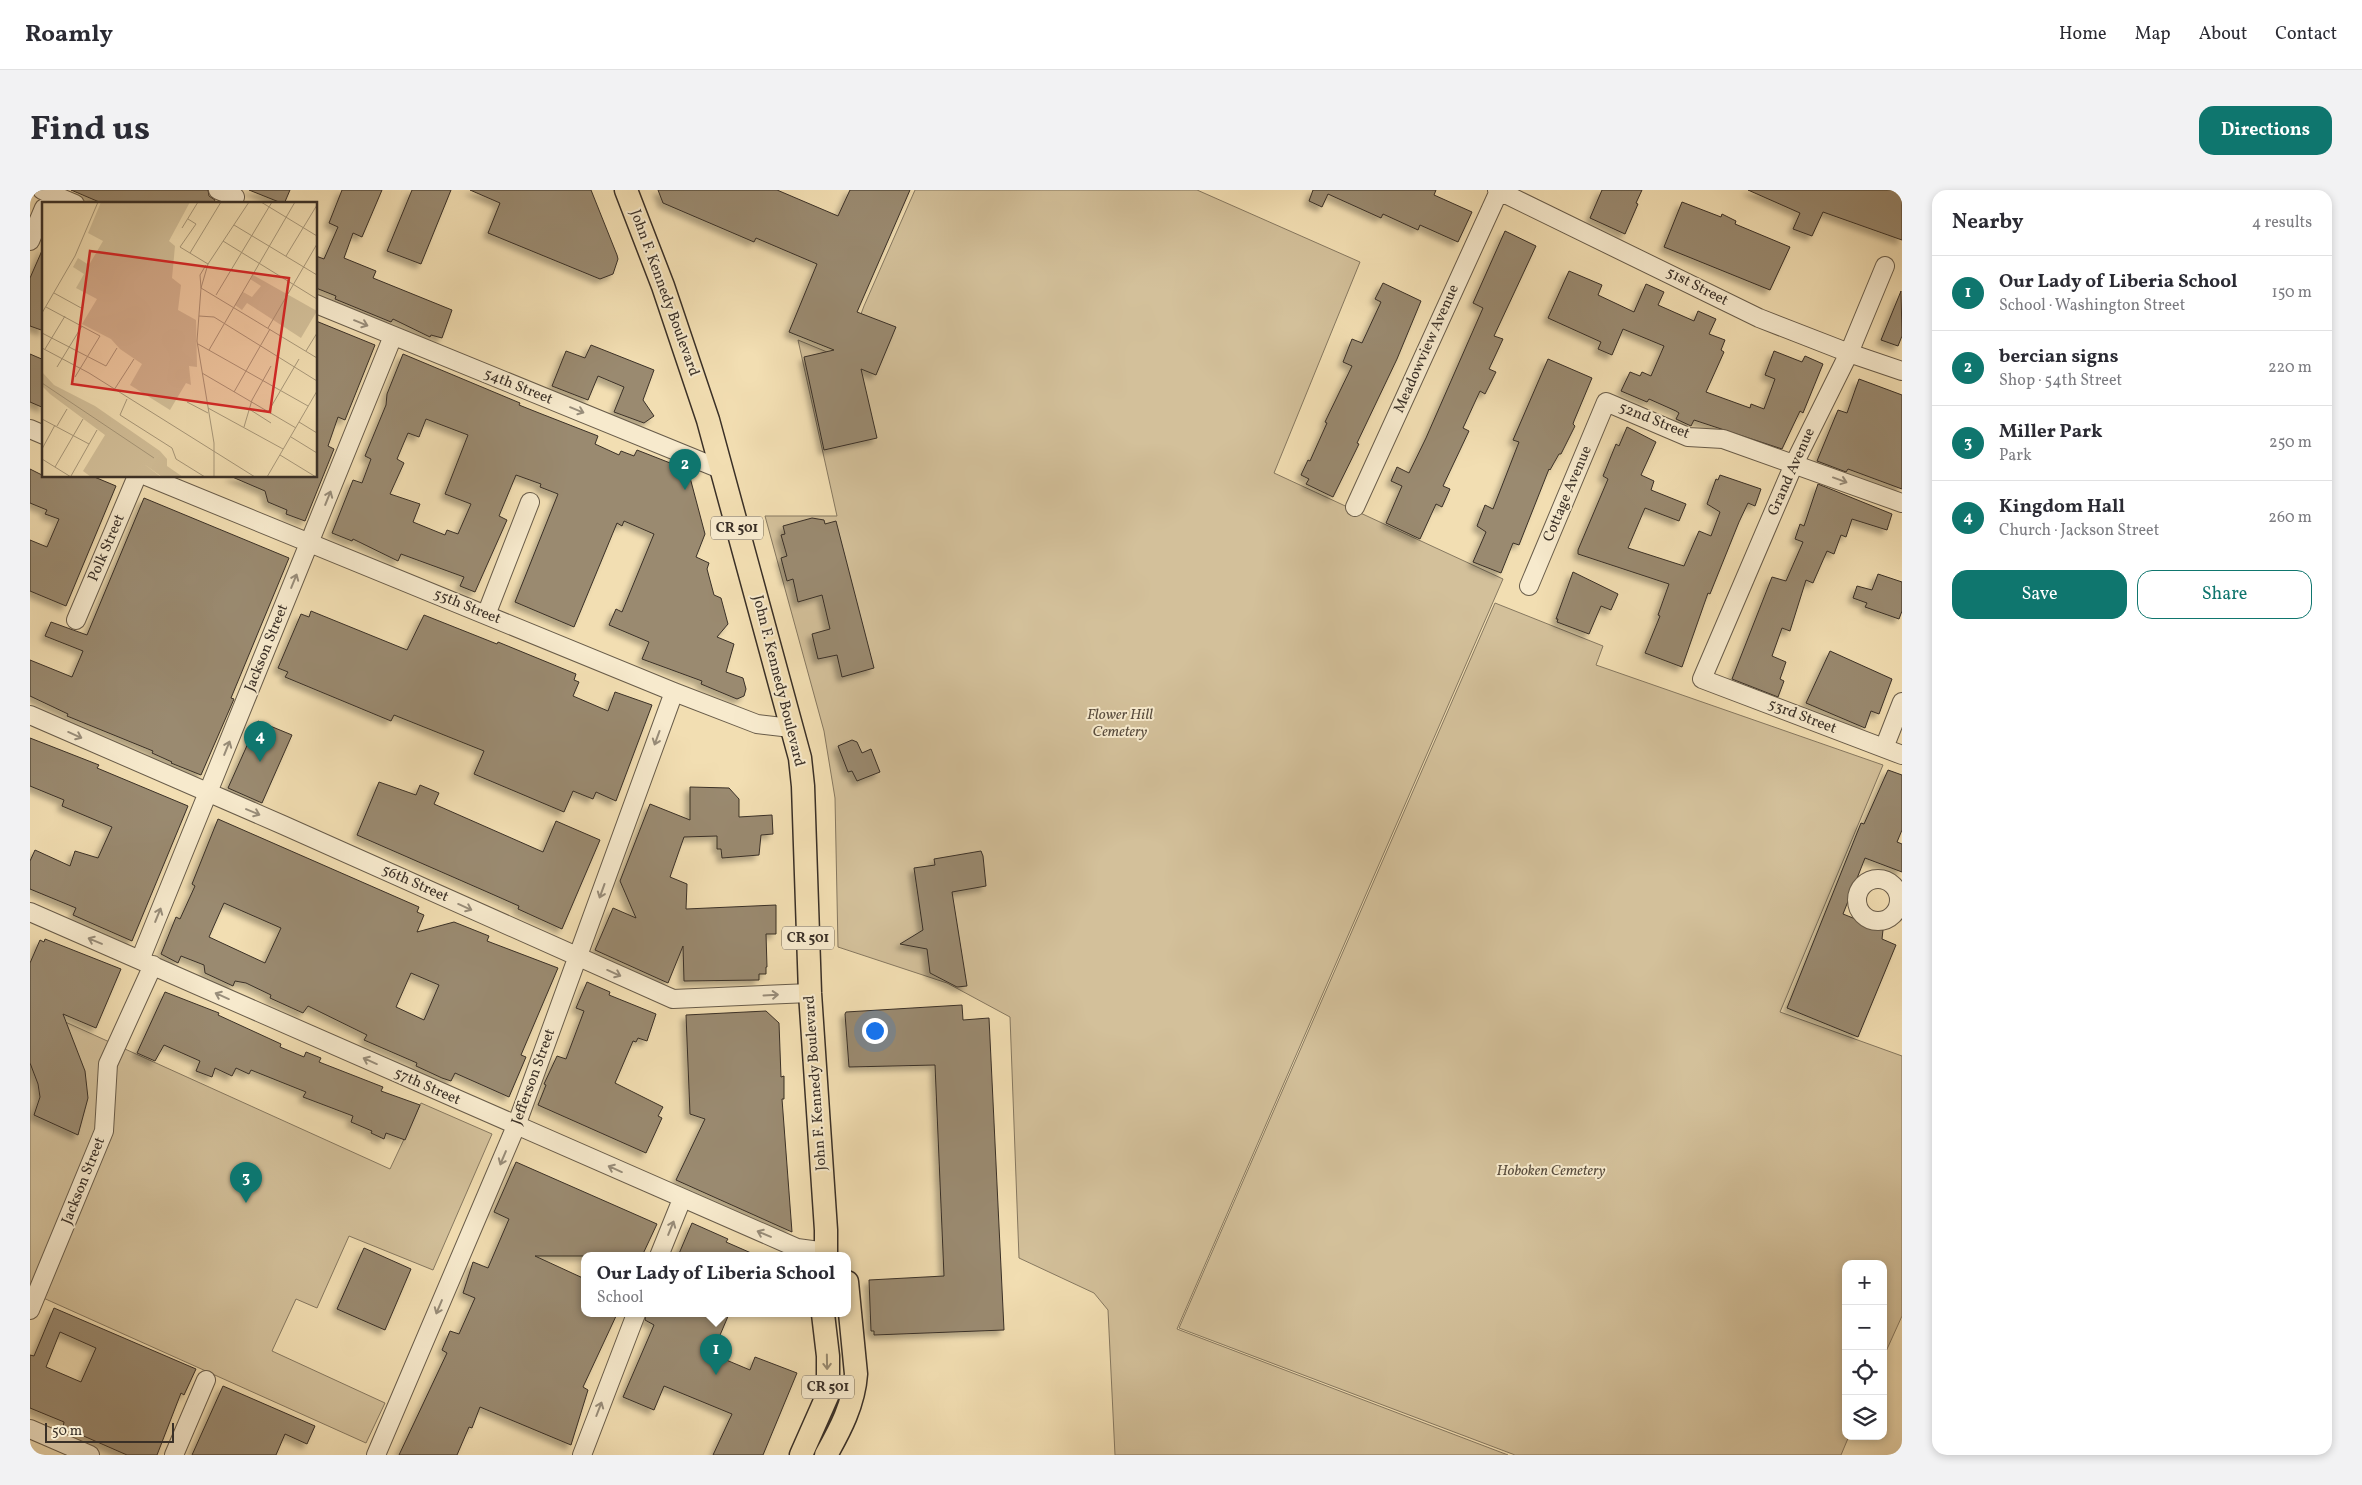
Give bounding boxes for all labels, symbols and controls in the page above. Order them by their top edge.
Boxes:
text: Roamly [25,18,113,52]
text: Home [2059,22,2107,47]
text: Map [2135,22,2171,47]
text: About [2199,22,2247,47]
text: Contact [2275,22,2337,47]
text: Find us [30,106,150,154]
button: Directions [2199,106,2332,155]
inset map [42,202,318,478]
street label: John F. Kennedy Boulevard [624,207,704,379]
text: Nearby [1952,208,2023,237]
text: 4 results [2252,212,2312,234]
street label: 51st Street [1662,262,1732,312]
text: Our Lady of Liberia School [1999,269,2237,295]
street label: Meadowview Avenue [1389,281,1465,417]
text: 1 [1965,282,1971,304]
text: 150 m [2271,282,2312,304]
text: School · Washington Street [1999,295,2185,317]
one-way arrow [353,318,368,328]
text: bercian signs [1999,344,2118,370]
text: 2 [1964,357,1972,379]
text: 220 m [2268,357,2312,379]
street label: 54th Street [480,364,556,410]
text: Shop · 54th Street [1999,370,2122,392]
street label: 52nd Street [1615,397,1693,445]
one-way arrow [569,406,584,416]
text: Miller Park [1999,419,2103,445]
street label: Grand Avenue [1763,425,1821,519]
text: 3 [1964,432,1972,454]
text: 250 m [2269,432,2312,454]
street label: Cottage Avenue [1538,443,1598,545]
text: Park [1999,445,2032,467]
pin: 2 [669,449,701,490]
one-way arrow [1831,476,1847,485]
one-way arrow [324,491,333,506]
text: Kingdom Hall [1999,494,2125,520]
text: 4 [1963,507,1973,529]
text: 260 m [2268,507,2312,529]
street label: Polk Street [83,511,131,585]
road number: CR 501 [711,516,763,539]
text: Church · Jackson Street [1999,520,2159,542]
button: Save [1952,570,2127,619]
button: Share [2137,570,2312,619]
one-way arrow [290,574,300,589]
street label: 55th Street [430,584,504,630]
street label: John F. Kennedy Boulevard [747,593,809,769]
street label: Jackson Street [240,601,294,695]
street label: 53rd Street [1765,694,1839,740]
park label: Flower Hill Cemetery [1087,705,1153,743]
pin: 4 [244,721,276,762]
one-way arrow [67,730,82,740]
one-way arrow [652,730,661,745]
one-way arrow [223,741,232,756]
one-way arrow [245,808,260,818]
street label: 56th Street [378,860,452,908]
one-way arrow [597,882,606,898]
one-way arrow [457,903,472,913]
one-way arrow [154,908,164,923]
road number: CR 501 [782,926,834,950]
one-way arrow [88,935,103,945]
one-way arrow [606,969,621,979]
one-way arrow [215,990,230,1000]
one-way arrow [762,990,778,1000]
street label: John F. Kennedy Boulevard [799,995,833,1171]
your location [862,1018,888,1044]
street label: Jefferson Street [507,1026,561,1128]
one-way arrow [363,1056,378,1066]
street label: 57th Street [390,1063,464,1111]
street label: Jackson Street [57,1134,111,1228]
one-way arrow [497,1150,507,1165]
park label: Hoboken Cemetery [1497,1161,1606,1182]
pin: 3 [230,1162,262,1203]
one-way arrow [608,1164,623,1174]
one-way arrow [667,1221,676,1236]
one-way arrow [757,1229,772,1239]
popup [581,1252,851,1317]
map controls [1842,1260,1887,1440]
button: + [1842,1260,1887,1305]
text: Our Lady of Liberia School [597,1261,835,1287]
text: School [597,1287,644,1309]
one-way arrow [434,1299,444,1314]
button: − [1842,1305,1887,1350]
pin: 1 [700,1334,732,1375]
button: locate [1842,1350,1887,1395]
one-way arrow [823,1354,832,1370]
road number: CR 501 [802,1376,854,1398]
button: layers [1842,1395,1887,1440]
one-way arrow [595,1402,604,1418]
scale bar [45,1420,174,1443]
text: 50 m [52,1422,82,1441]

